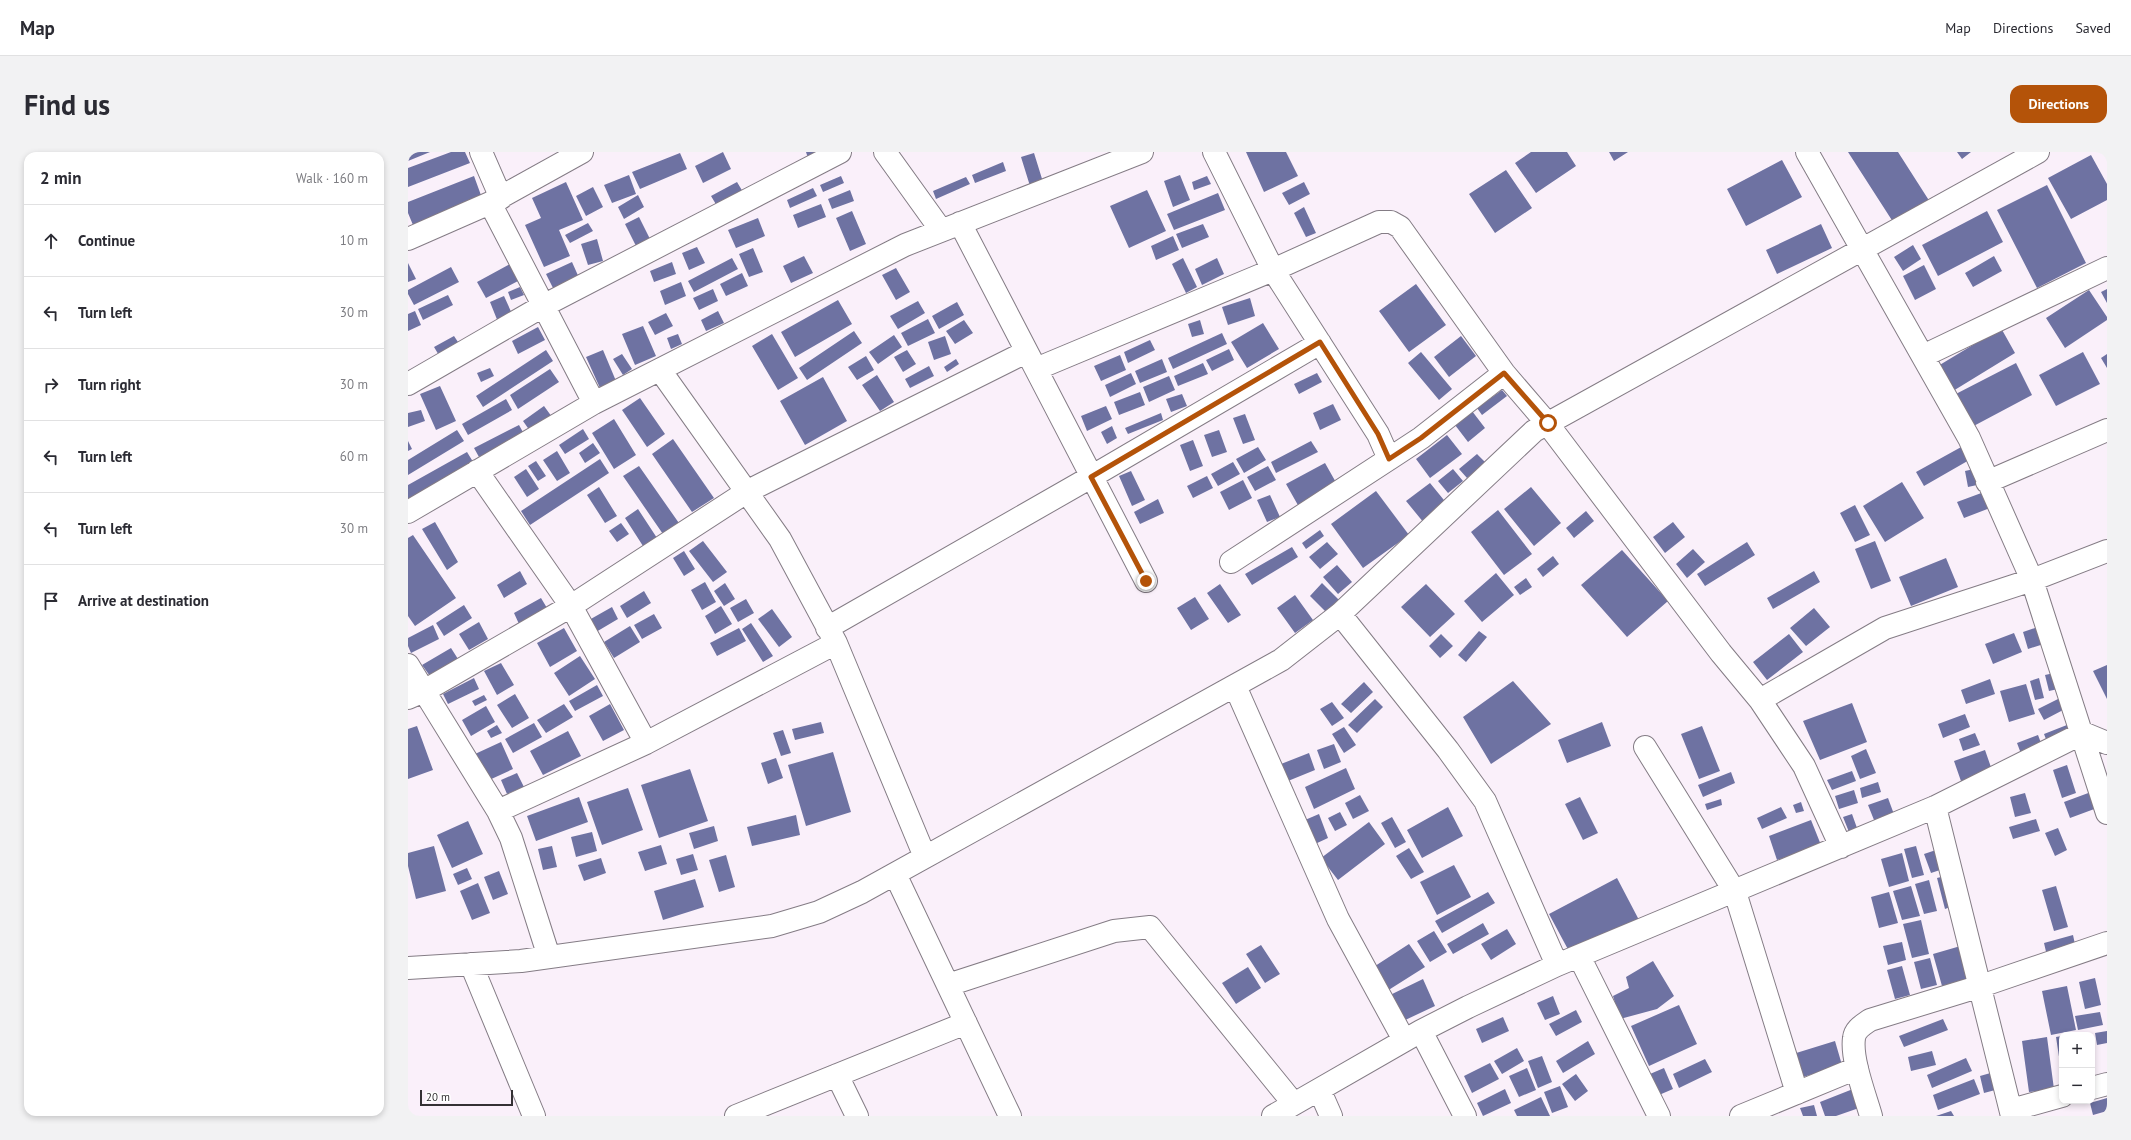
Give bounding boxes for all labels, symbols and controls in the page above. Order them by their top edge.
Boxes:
text: Map [20,16,55,40]
text: Map [1945,19,1971,37]
text: Directions [1993,19,2053,37]
text: Saved [2075,19,2111,37]
button: Directions [2010,85,2107,123]
text: Find us [24,86,110,123]
text: 2 min [40,167,81,189]
text: Walk · 160 m [296,170,368,187]
icon: ahead [40,230,62,252]
text: Continue [78,231,135,250]
text: 10 m [340,232,368,249]
icon: left [40,302,62,324]
text: Turn left [78,303,132,322]
text: 30 m [340,304,368,321]
icon: right [40,374,62,396]
text: Turn right [78,375,141,394]
text: 30 m [340,376,368,393]
route start [1539,414,1557,432]
icon: left [40,446,62,468]
text: Turn left [78,447,132,466]
text: 60 m [340,448,368,465]
icon: left [40,518,62,540]
text: Turn left [78,519,132,538]
text: 30 m [340,520,368,537]
route end [1137,572,1155,590]
icon: arrive [40,590,62,612]
text: Arrive at destination [78,591,209,610]
map controls [2059,1032,2095,1104]
button: + [2059,1032,2095,1068]
button: − [2059,1068,2095,1104]
scale bar [420,1088,513,1107]
text: 20 m [426,1090,450,1104]

